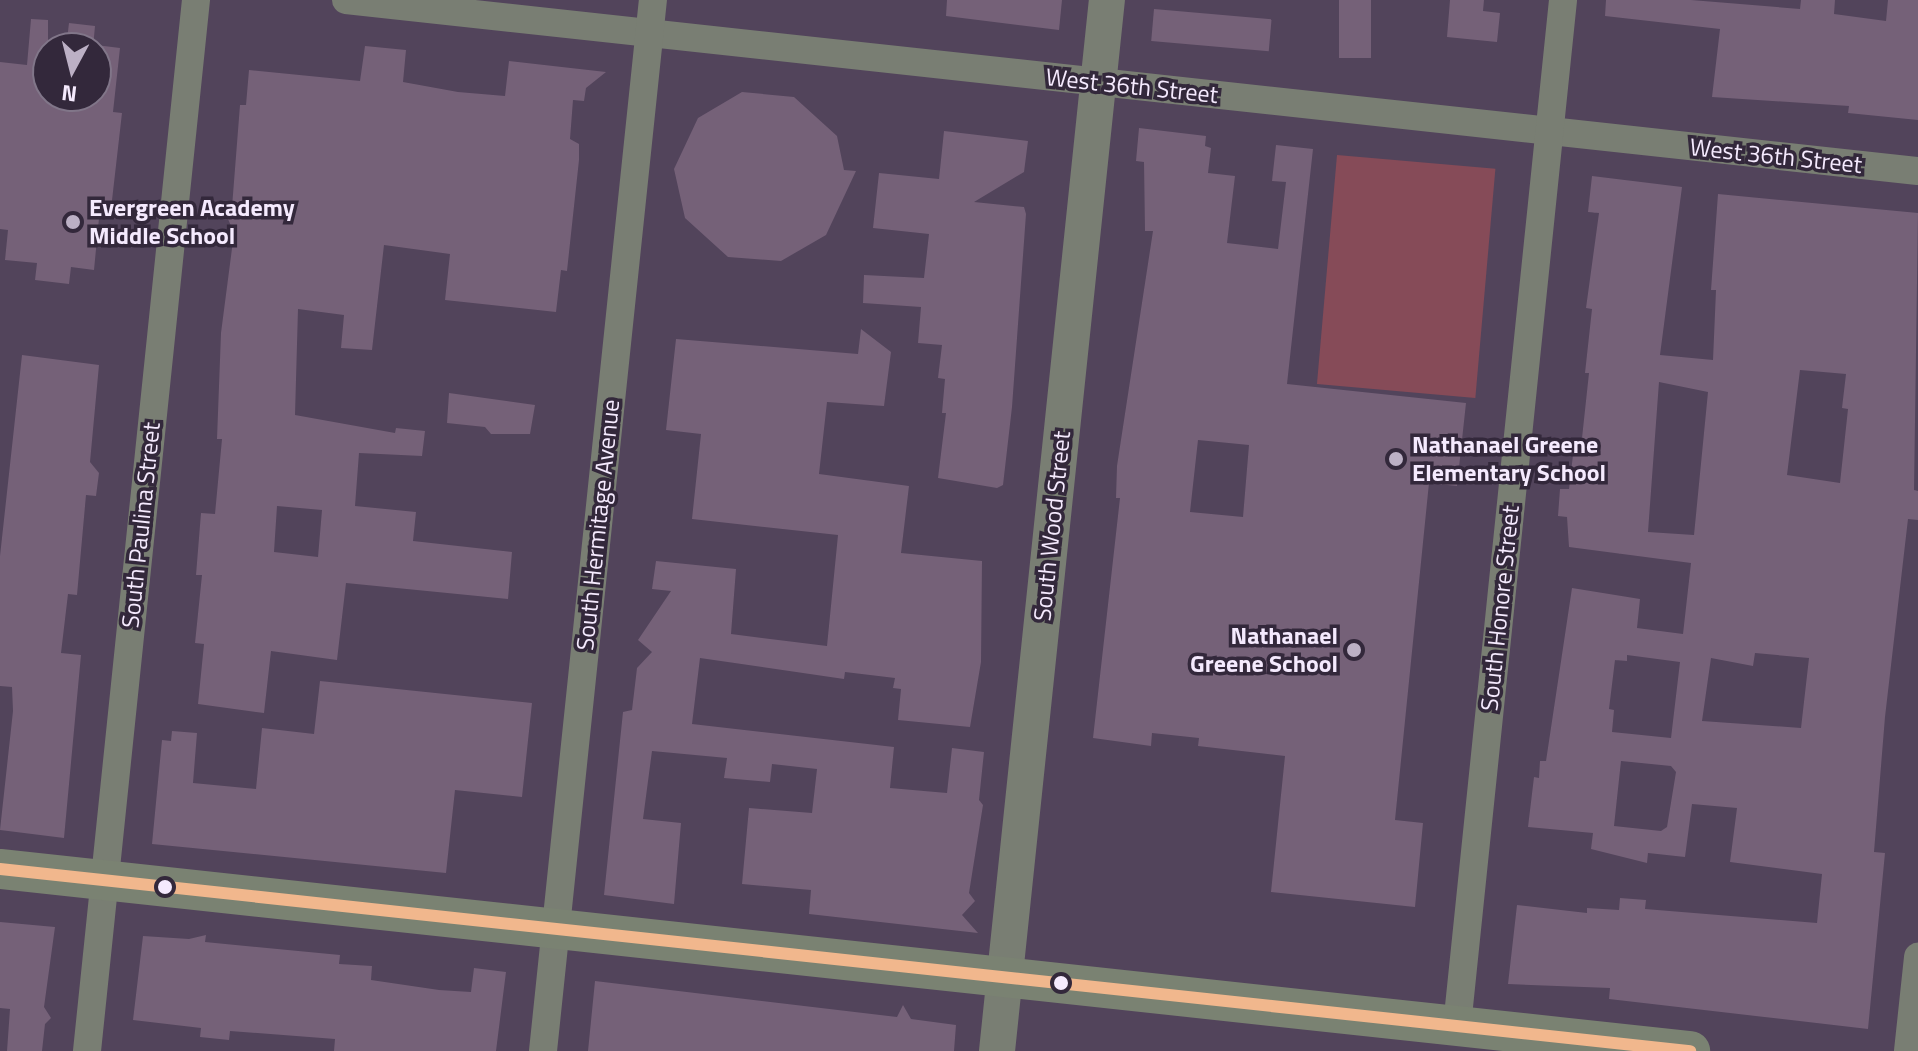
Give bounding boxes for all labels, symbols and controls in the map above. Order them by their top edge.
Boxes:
north arrow [32,32,112,112]
street label: West 36th Street [1044,63,1220,109]
text: N [60,76,79,112]
street label: West 36th Street [1688,133,1864,179]
place label: Evergreen Academy Middle School [89,194,295,250]
marker: Evergreen Academy Middle School [64,213,82,231]
street label: South Hermitage Avenue [571,398,625,652]
street label: South Paulina Street [116,421,166,629]
street label: South Wood Street [1028,430,1076,622]
place label: Nathanael Greene Elementary School [1412,431,1606,487]
marker: Nathanael Greene Elementary School [1387,450,1405,468]
street label: South Honore Street [1475,504,1525,712]
place label: Nathanael Greene School [1190,622,1338,678]
marker: Nathanael Greene School [1345,641,1363,659]
unlabelled marker [157,879,173,895]
unlabelled marker [1053,975,1069,991]

